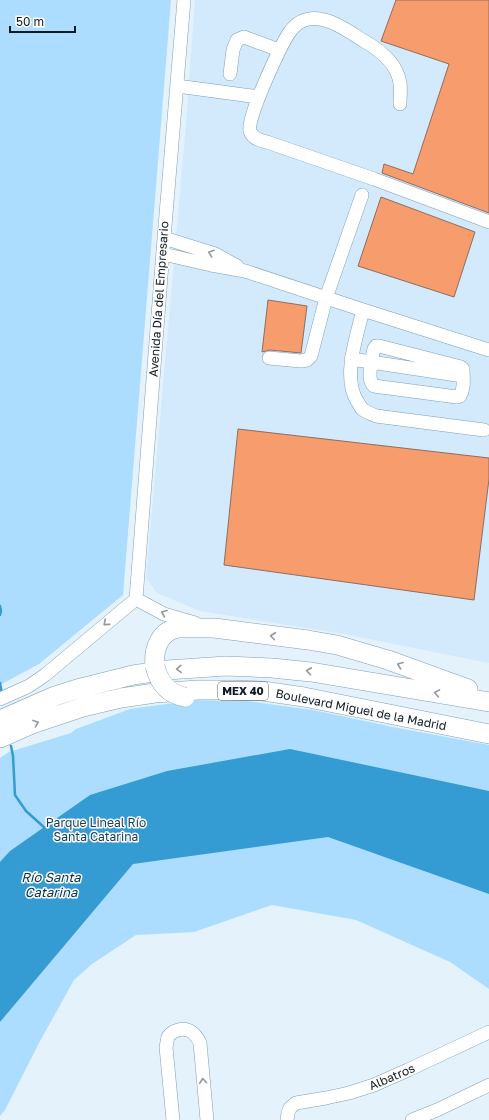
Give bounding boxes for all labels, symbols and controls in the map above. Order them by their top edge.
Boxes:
scale bar [10,8,75,34]
text: 50 m [16,14,44,29]
street label: Avenida Día del Empresario [146,221,171,377]
one-way arrow [207,249,214,257]
one-way arrow [160,610,168,618]
one-way arrow [103,619,110,626]
one-way arrow [270,632,277,641]
one-way arrow [396,661,403,669]
one-way arrow [176,665,182,674]
one-way arrow [306,667,312,676]
road number: MEX 40 [218,682,268,700]
street label: Boulevard Miguel de la Madrid [274,686,448,733]
one-way arrow [434,690,440,698]
one-way arrow [32,720,39,728]
park label: Parque Lineal Río Santa Catarina [46,815,146,844]
water label: Río Santa Catarina [21,869,81,900]
street label: Albatros [367,1060,417,1093]
one-way arrow [199,1078,208,1084]

